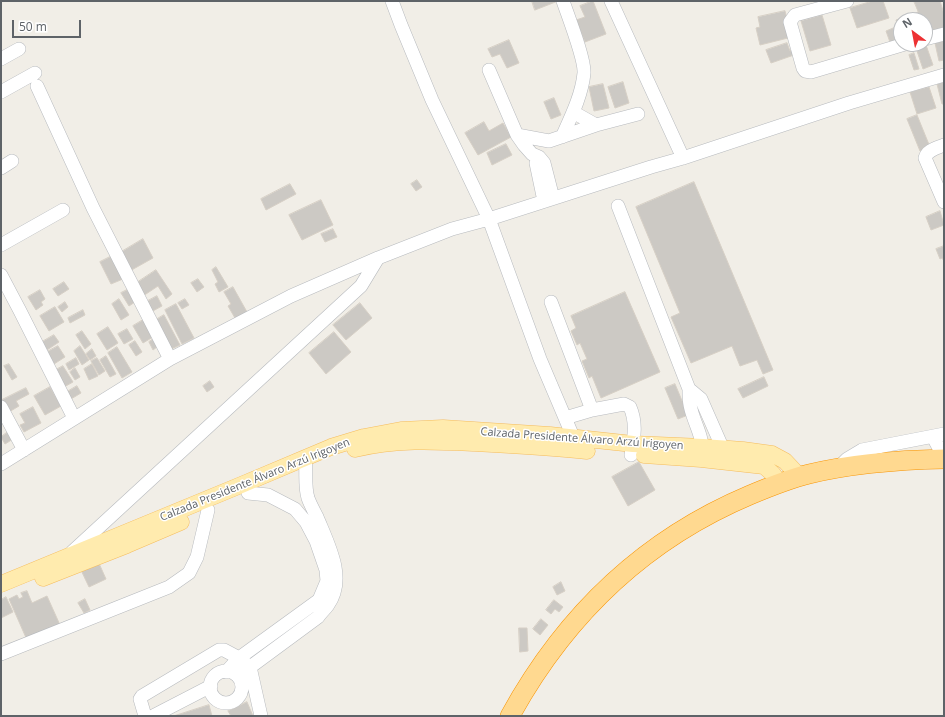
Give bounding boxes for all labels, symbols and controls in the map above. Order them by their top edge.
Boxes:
scale bar [14,12,83,38]
north arrow [893,12,933,52]
text: N [899,14,915,31]
text: 50 m [19,18,47,35]
street label: Calzada Presidente Álvaro Arzú Irigoyen [480,425,684,453]
street label: Calzada Presidente Álvaro Arzú Irigoyen [158,436,352,524]

